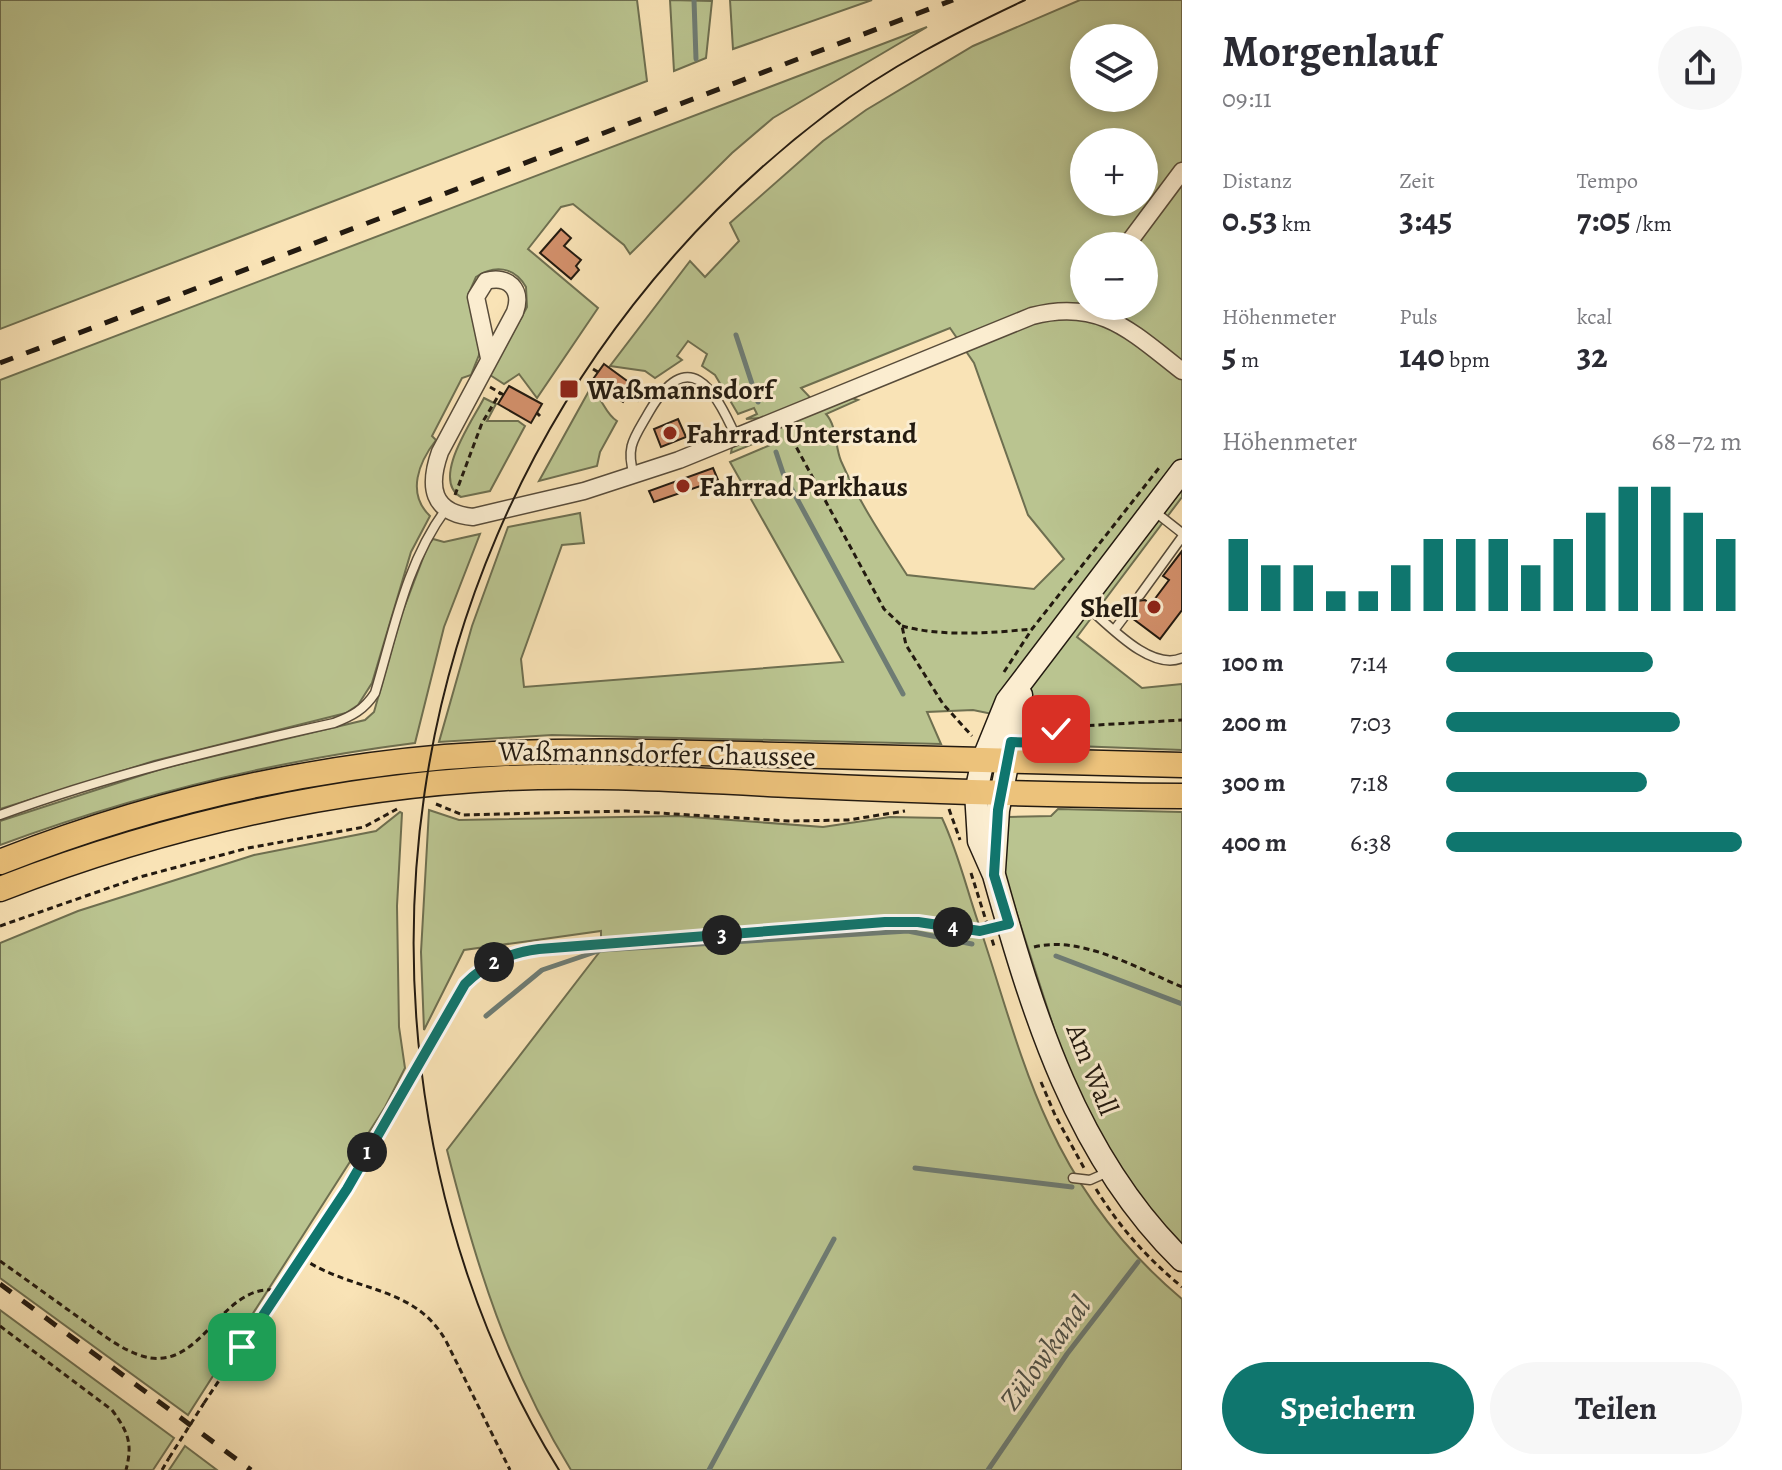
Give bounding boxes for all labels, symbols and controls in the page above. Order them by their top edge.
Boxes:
text: Morgenlauf [1222,21,1438,81]
map controls [1070,24,1158,320]
button: layers [1070,24,1158,112]
button: share [1658,26,1742,110]
text: 09:11 [1222,81,1272,116]
button: + [1070,128,1158,216]
text: Distanz [1222,166,1292,196]
text: Zeit [1399,166,1435,196]
text: Tempo [1577,166,1638,196]
text: 0.53 [1222,196,1278,243]
text: 3:45 [1399,196,1453,243]
text: 7:05 [1577,196,1631,243]
text: km [1278,209,1311,239]
text: /km [1631,209,1672,239]
button: − [1070,232,1158,320]
text: Höhenmeter [1222,302,1336,332]
text: Puls [1399,302,1438,332]
text: kcal [1577,302,1612,332]
text: 5 [1222,332,1237,379]
text: 140 [1399,332,1445,379]
text: 32 [1577,332,1608,379]
text: m [1237,345,1259,375]
text: bpm [1445,345,1490,375]
place label: Waßmannsdorf [586,371,777,409]
marker: Waßmannsdorf [558,378,580,400]
place label: Fahrrad Unterstand [686,415,918,453]
marker: Fahrrad Unterstand [661,424,679,442]
text: Höhenmeter [1222,424,1357,459]
text: 68–72 m [1652,424,1742,459]
place label: Fahrrad Parkhaus [699,468,908,506]
marker: Fahrrad Parkhaus [674,477,692,495]
place label: Shell [1080,589,1139,627]
marker: Shell [1145,598,1163,616]
text: 100 m [1222,645,1284,680]
text: 7:14 [1350,645,1388,680]
pin [1022,695,1090,763]
text: 200 m [1222,705,1287,740]
text: 7:03 [1350,705,1392,740]
icon: check [1034,707,1078,751]
street label: Waßmannsdorfer Chaussee [497,732,816,776]
text: 300 m [1222,765,1286,800]
text: 7:18 [1350,765,1389,800]
text: 400 m [1222,825,1287,860]
text: 6:38 [1350,825,1392,860]
pin: 4 [933,907,973,947]
text: 4 [948,912,958,942]
pin: 3 [702,915,742,955]
text: 3 [717,920,727,950]
pin: 2 [474,942,514,982]
text: 2 [489,947,499,977]
street label: Am Wall [1056,1017,1128,1121]
pin: 1 [347,1132,387,1172]
text: 1 [363,1137,371,1167]
water label: Zülowkanal [990,1287,1100,1418]
pin [208,1313,276,1381]
icon: arrive [220,1325,264,1369]
button: Speichern [1222,1362,1474,1454]
button: Teilen [1490,1362,1742,1454]

